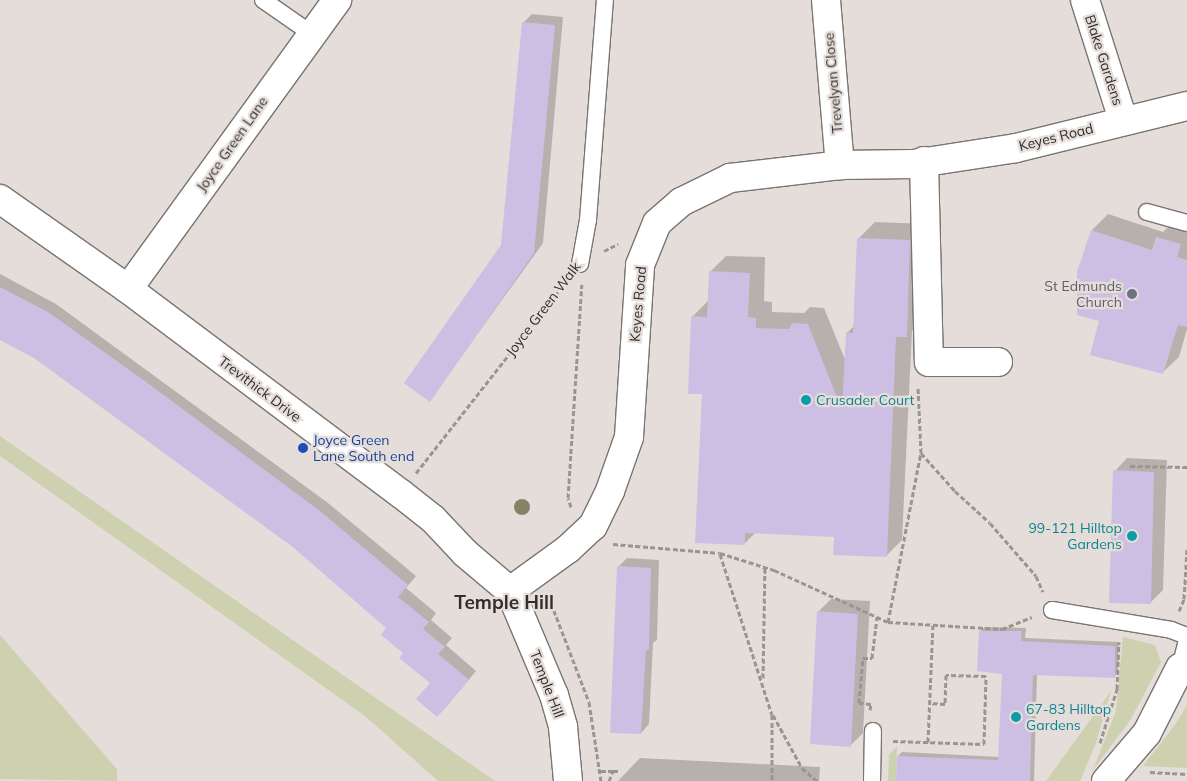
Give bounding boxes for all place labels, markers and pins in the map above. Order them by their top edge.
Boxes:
place label: St Edmunds Church [1044,278,1122,310]
marker: St Edmunds Church [1126,288,1138,300]
place label: Crusader Court [816,392,914,408]
marker: Crusader Court [800,394,812,406]
place label: Joyce Green Lane South end [313,432,414,464]
marker: Joyce Green Lane South end [297,442,309,454]
place label: 99-121 Hilltop Gardens [1028,520,1122,552]
marker: 99-121 Hilltop Gardens [1126,530,1138,542]
place label: 67-83 Hilltop Gardens [1026,701,1111,734]
marker: 67-83 Hilltop Gardens [1010,711,1022,723]

